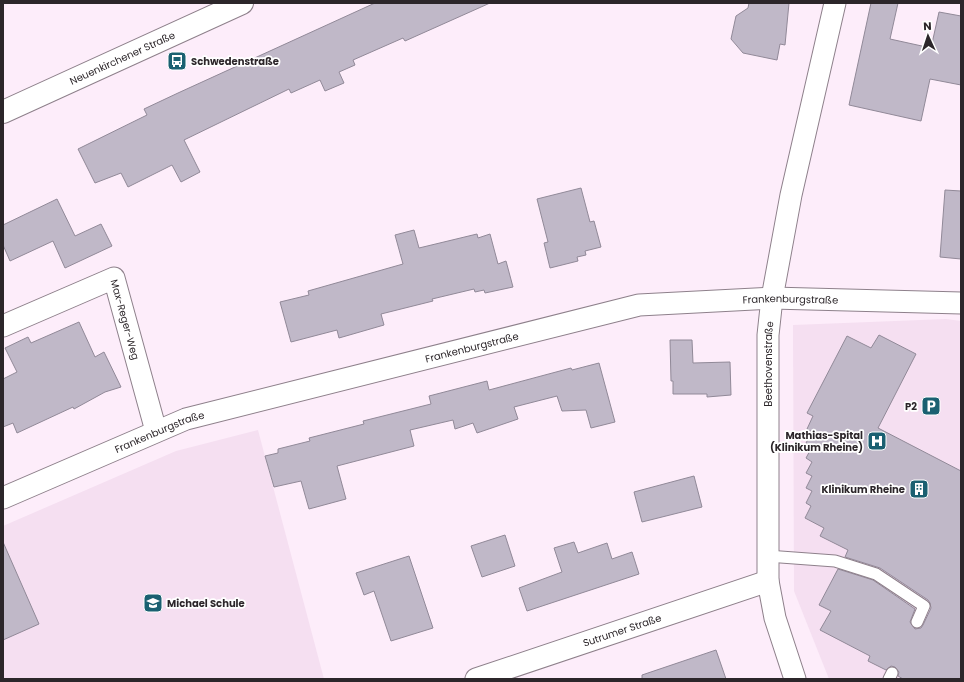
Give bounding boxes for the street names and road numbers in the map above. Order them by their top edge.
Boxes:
street label: Neuenkirchener Straße [67,27,177,88]
street label: Max-Reger-Weg [107,278,144,362]
street label: Frankenburgstraße [742,290,838,307]
street label: Beethovenstraße [761,320,777,407]
street label: Frankenburgstraße [423,328,520,366]
street label: Frankenburgstraße [112,407,206,456]
street label: Sutrumer Straße [581,610,663,650]

